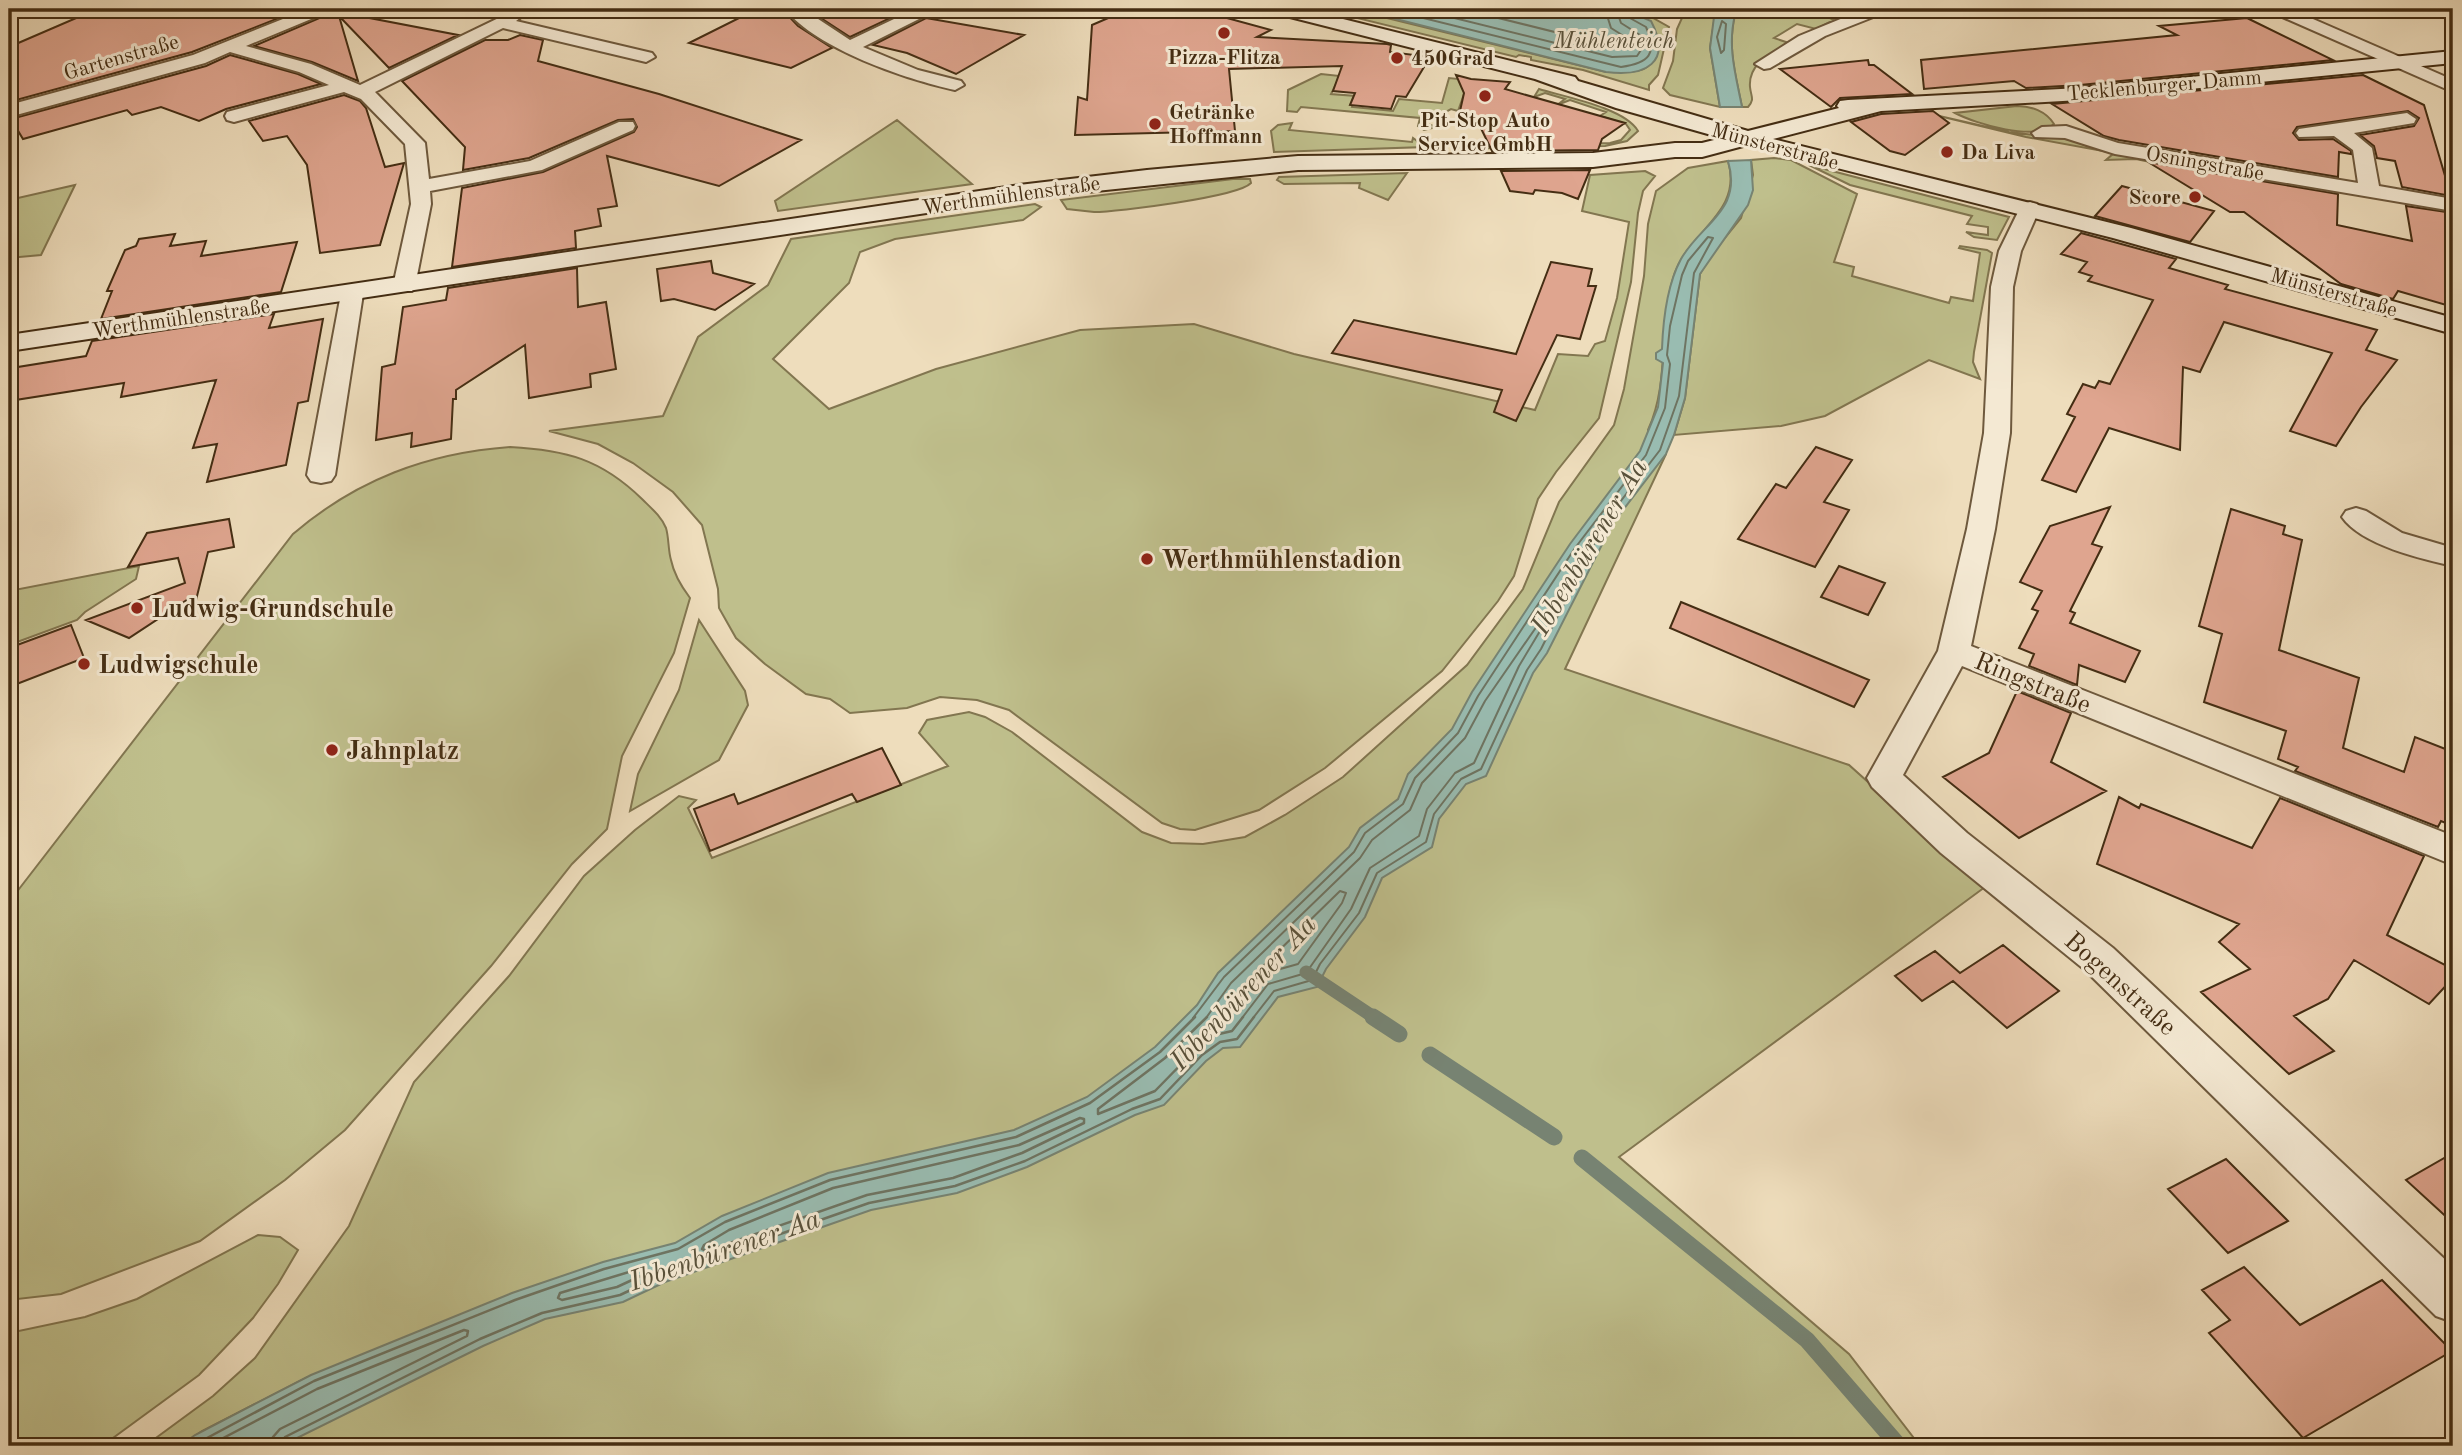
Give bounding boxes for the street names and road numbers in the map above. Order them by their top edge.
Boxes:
street label: Gartenstraße [62,32,181,85]
street label: Tecklenburger Damm [2066,67,2263,106]
street label: Münsterstraße [1709,120,1841,175]
street label: Osningstraße [2144,144,2265,185]
street label: Werthmühlenstraße [921,174,1102,219]
street label: Münsterstraße [2268,265,2399,322]
street label: Werthmühlenstraße [91,297,272,342]
street label: Ringstraße [1970,649,2094,719]
street label: Bogenstraße [2059,928,2181,1041]

